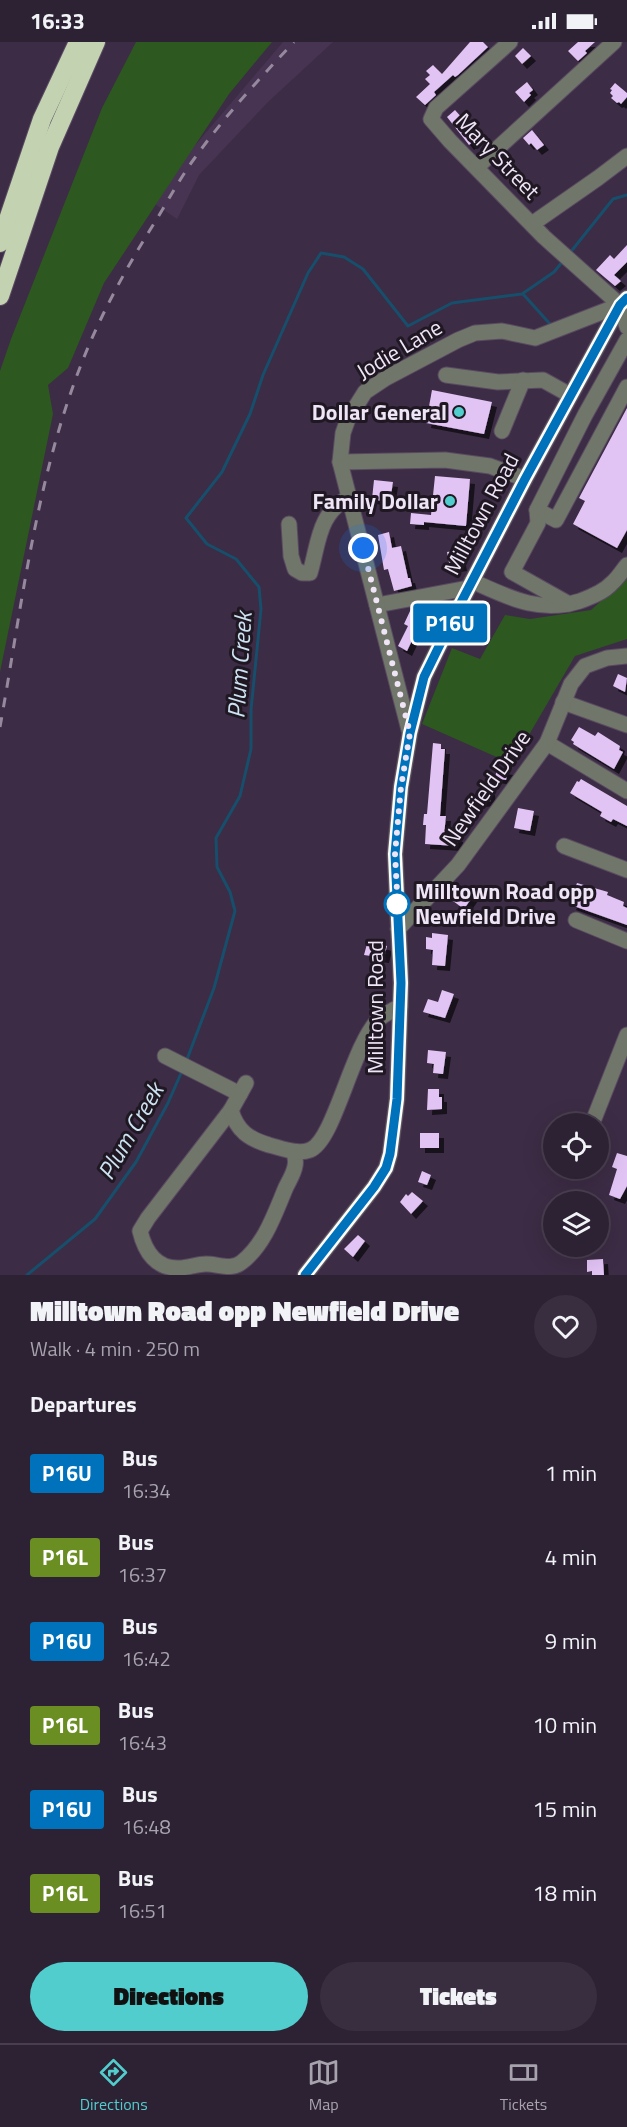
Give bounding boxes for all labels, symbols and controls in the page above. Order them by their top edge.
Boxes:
text: 16:33 [30,4,85,38]
street label: Mary Street [448,105,548,207]
street label: Jodie Lane [350,310,448,388]
place label: Dollar General [312,395,447,429]
marker: Dollar General [452,405,466,419]
street label: Milltown Road [435,447,527,581]
place label: Family Dollar [312,484,438,518]
marker: Family Dollar [443,494,457,508]
your location [348,533,378,563]
line badge: P16U [408,604,492,642]
water label: Plum Creek [217,607,261,719]
text: P16U [425,607,475,639]
street label: Newfield Drive [433,723,539,853]
place label: Milltown Road opp Newfield Drive [415,874,594,933]
marker: Milltown Road opp Newfield Drive [384,891,410,917]
street label: Milltown Road [358,940,392,1074]
water label: Plum Creek [88,1073,174,1186]
map controls [543,1113,609,1257]
button: locate [543,1113,609,1179]
button: layers [543,1191,609,1257]
text: Milltown Road opp Newfield Drive [30,1289,459,1332]
button: heart [534,1295,597,1358]
text: Walk · 4 min · 250 m [30,1333,200,1364]
text: Departures [30,1387,137,1421]
text: Bus [122,1441,158,1475]
text: 1 min [545,1456,597,1490]
text: P16U [42,1457,92,1489]
text: 16:34 [122,1475,171,1506]
text: Bus [118,1525,154,1559]
text: 4 min [545,1540,597,1574]
text: P16L [42,1541,88,1573]
text: 16:37 [118,1559,167,1590]
text: Bus [122,1609,158,1643]
text: 9 min [545,1624,597,1658]
text: P16U [42,1625,92,1657]
text: 16:42 [122,1643,171,1674]
text: Bus [118,1693,154,1727]
text: 10 min [532,1708,597,1742]
text: P16L [42,1709,88,1741]
text: 16:43 [118,1727,167,1758]
text: Bus [122,1777,158,1811]
text: 15 min [532,1792,597,1826]
text: P16U [42,1793,92,1825]
text: 16:48 [122,1811,171,1842]
text: Bus [118,1861,154,1895]
text: 18 min [532,1876,597,1910]
text: P16L [42,1877,88,1909]
text: 16:51 [118,1895,167,1926]
button: Directions [30,1962,308,2031]
button: Tickets [320,1962,597,2031]
tab: Directions [80,2056,148,2116]
tab: Map [307,2056,340,2116]
tab: Tickets [500,2056,547,2116]

